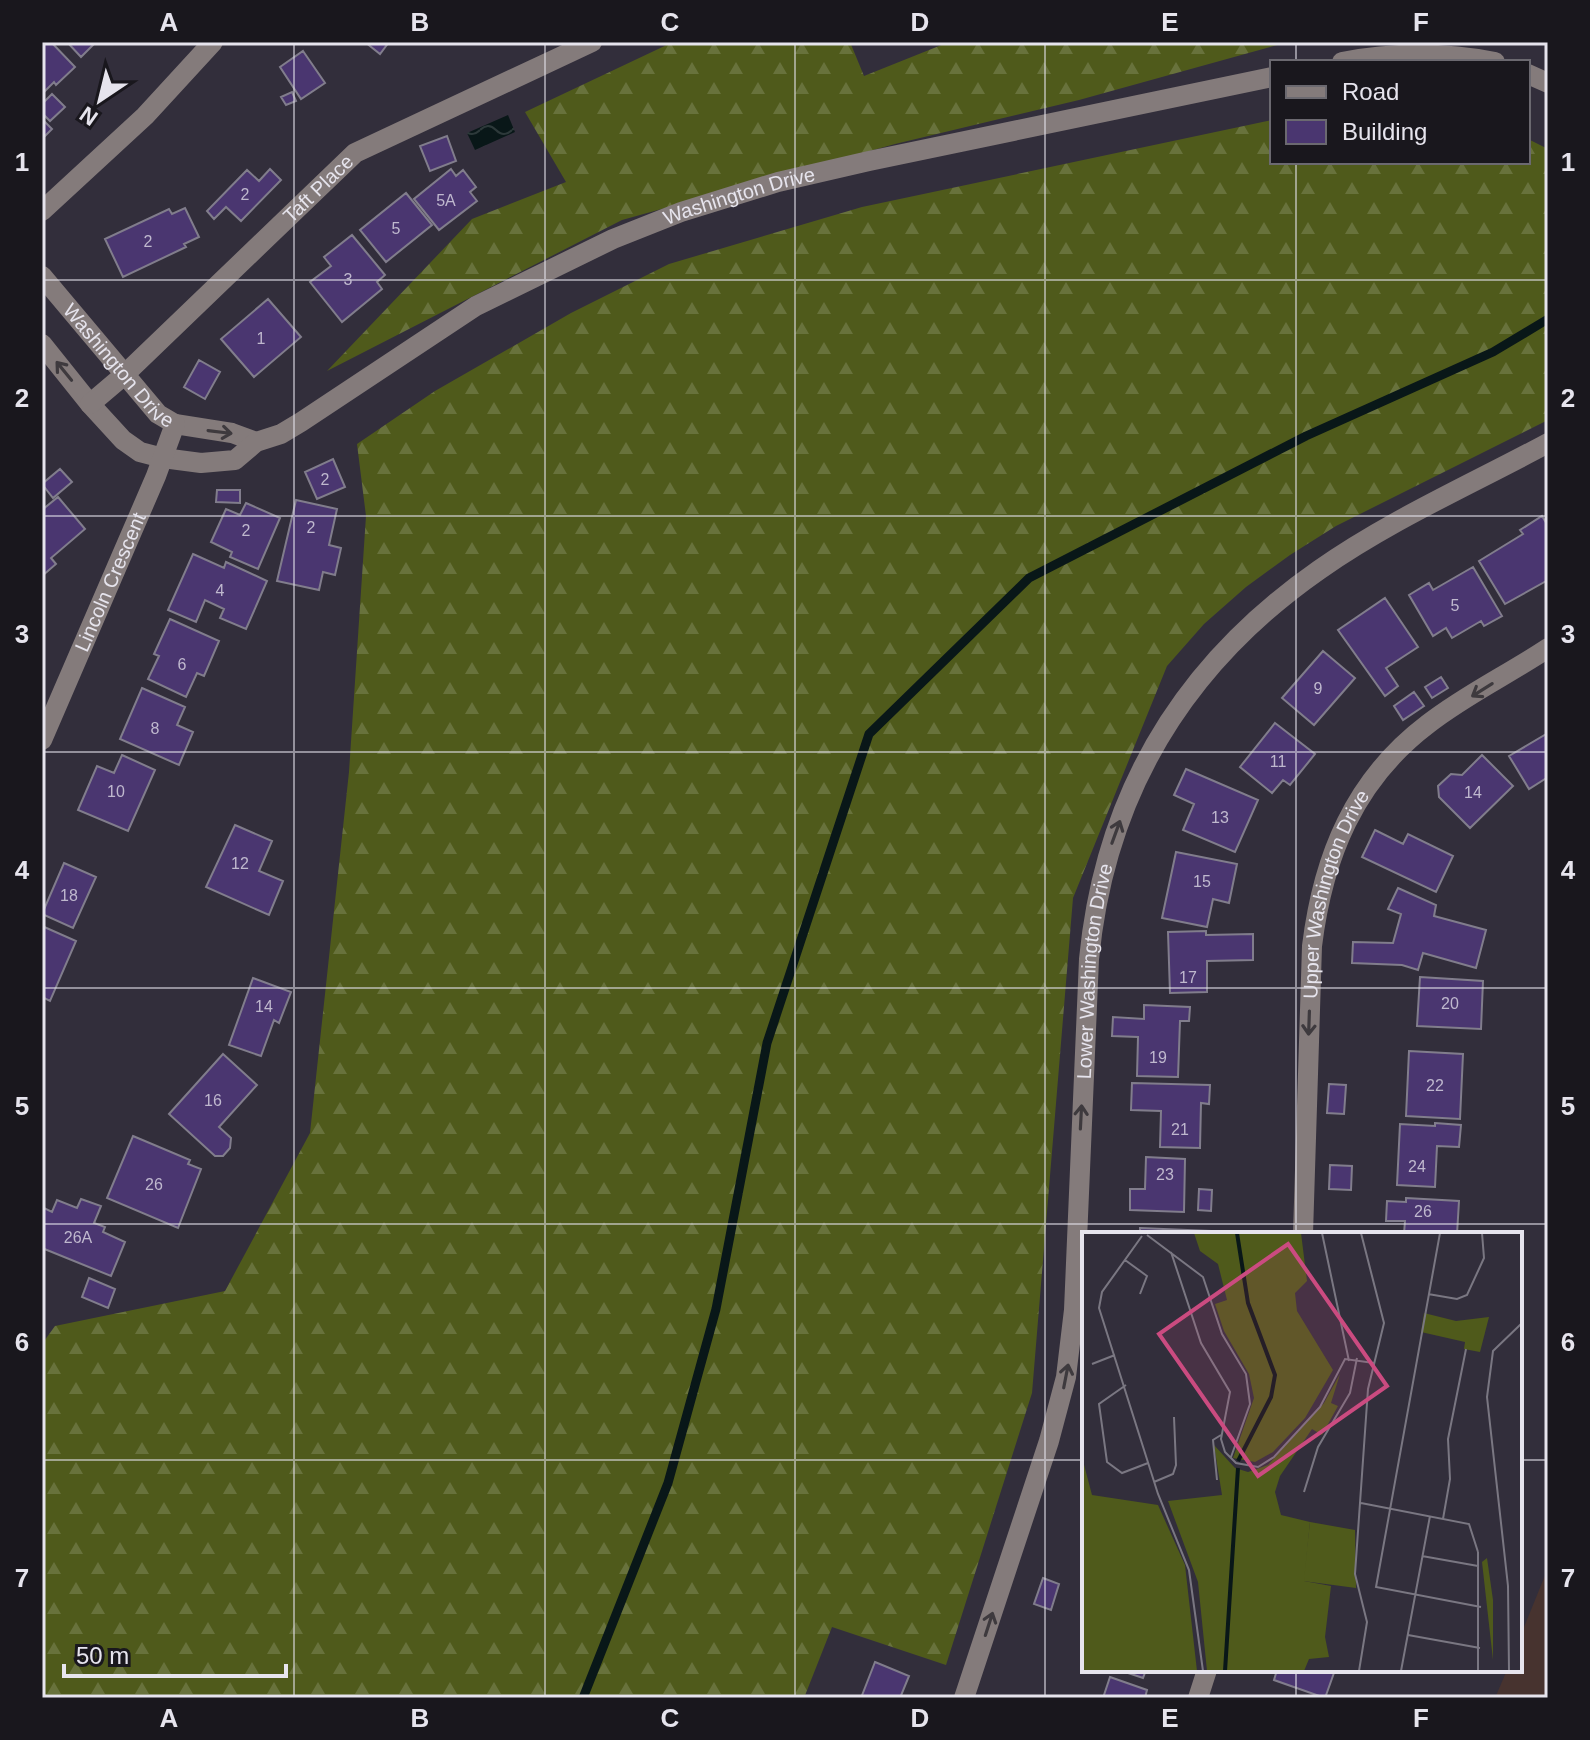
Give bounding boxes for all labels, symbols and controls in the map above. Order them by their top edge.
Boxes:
text: A [160,7,179,37]
text: B [411,7,429,37]
text: C [661,7,680,37]
text: D [911,7,929,37]
text: E [1161,7,1179,37]
text: F [1413,7,1429,37]
north arrow [60,60,140,140]
legend [1270,60,1530,164]
text: Road [1342,78,1399,105]
text: N [75,101,102,131]
text: Building [1342,118,1427,145]
text: 1 [15,147,29,177]
text: 1 [1561,147,1575,177]
street label: Taft Place [279,150,357,227]
street label: Washington Drive [660,163,817,229]
house number: 2 [241,186,250,203]
house number: 5A [436,192,456,209]
house number: 5 [392,220,401,237]
house number: 2 [144,233,153,250]
house number: 3 [344,271,353,288]
street label: Washington Drive [59,299,178,432]
house number: 1 [257,330,266,347]
one-way arrow [55,361,73,382]
text: 2 [15,383,29,413]
text: 2 [1561,383,1575,413]
one-way arrow [207,425,232,440]
house number: 2 [321,471,330,488]
street label: Lincoln Crescent [71,509,150,655]
house number: 2 [307,519,316,536]
house number: 2 [242,522,251,539]
house number: 4 [216,582,225,599]
house number: 5 [1451,597,1460,614]
text: 3 [15,619,29,649]
text: 3 [1561,619,1575,649]
house number: 6 [178,656,187,673]
house number: 9 [1314,680,1323,697]
one-way arrow [1471,682,1494,698]
house number: 8 [151,720,160,737]
house number: 11 [1270,753,1286,770]
house number: 10 [107,783,125,800]
house number: 14 [1464,784,1482,801]
street label: Upper Washington Drive [1299,786,1373,999]
house number: 13 [1211,809,1229,826]
one-way arrow [1110,820,1124,845]
text: 4 [15,855,30,885]
house number: 12 [231,855,249,872]
text: 4 [1561,855,1576,885]
street label: Lower Washington Drive [1073,861,1117,1080]
house number: 15 [1193,873,1211,890]
house number: 18 [60,887,78,904]
house number: 17 [1179,969,1197,986]
house number: 20 [1441,995,1459,1012]
house number: 14 [255,998,273,1015]
one-way arrow [1302,1009,1317,1036]
house number: 19 [1149,1049,1167,1066]
house number: 22 [1426,1077,1444,1094]
text: 5 [15,1091,29,1121]
text: 5 [1561,1091,1575,1121]
house number: 16 [204,1092,222,1109]
one-way arrow [1074,1104,1089,1131]
house number: 21 [1171,1121,1189,1138]
house number: 24 [1408,1158,1426,1175]
house number: 23 [1156,1166,1174,1183]
house number: 26 [145,1176,163,1193]
house number: 26 [1414,1203,1432,1220]
house number: 26A [64,1229,93,1246]
inset map [1082,1232,1522,1672]
text: 6 [15,1327,29,1357]
text: 6 [1561,1327,1575,1357]
one-way arrow [1059,1364,1074,1389]
text: 7 [15,1563,29,1593]
text: 7 [1561,1563,1575,1593]
one-way arrow [982,1612,997,1637]
scale bar [64,1628,286,1678]
text: 50 m [76,1642,129,1669]
text: A [160,1703,179,1733]
text: B [411,1703,429,1733]
text: C [661,1703,680,1733]
text: D [911,1703,929,1733]
text: E [1161,1703,1179,1733]
text: F [1413,1703,1429,1733]

